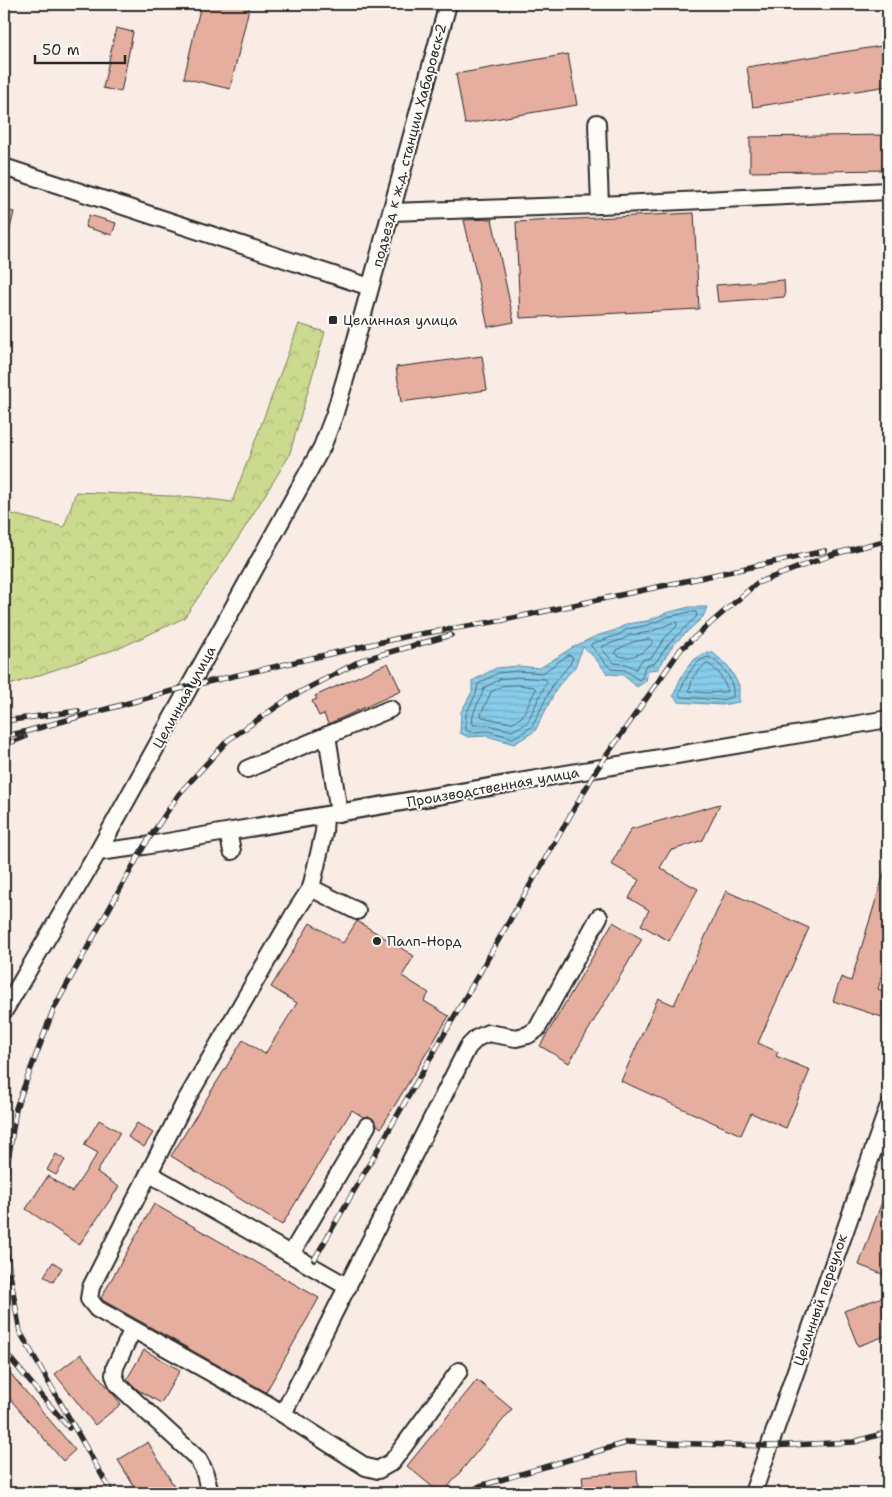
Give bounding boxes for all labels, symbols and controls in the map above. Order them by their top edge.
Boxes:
street label: подъезд к ж.д. станции Хабаровск-2 [368,21,450,269]
scale bar [35,32,125,64]
text: 50 m [42,40,80,60]
place label: Целинная улица [343,311,458,329]
marker: Целинная улица [327,314,339,326]
street label: Целинная улица [148,642,220,751]
street label: Производственная улица [405,763,581,811]
place label: Палп-Норд [387,932,462,950]
marker: Палп-Норд [371,935,383,947]
street label: Целинный переулок [789,1231,851,1368]

